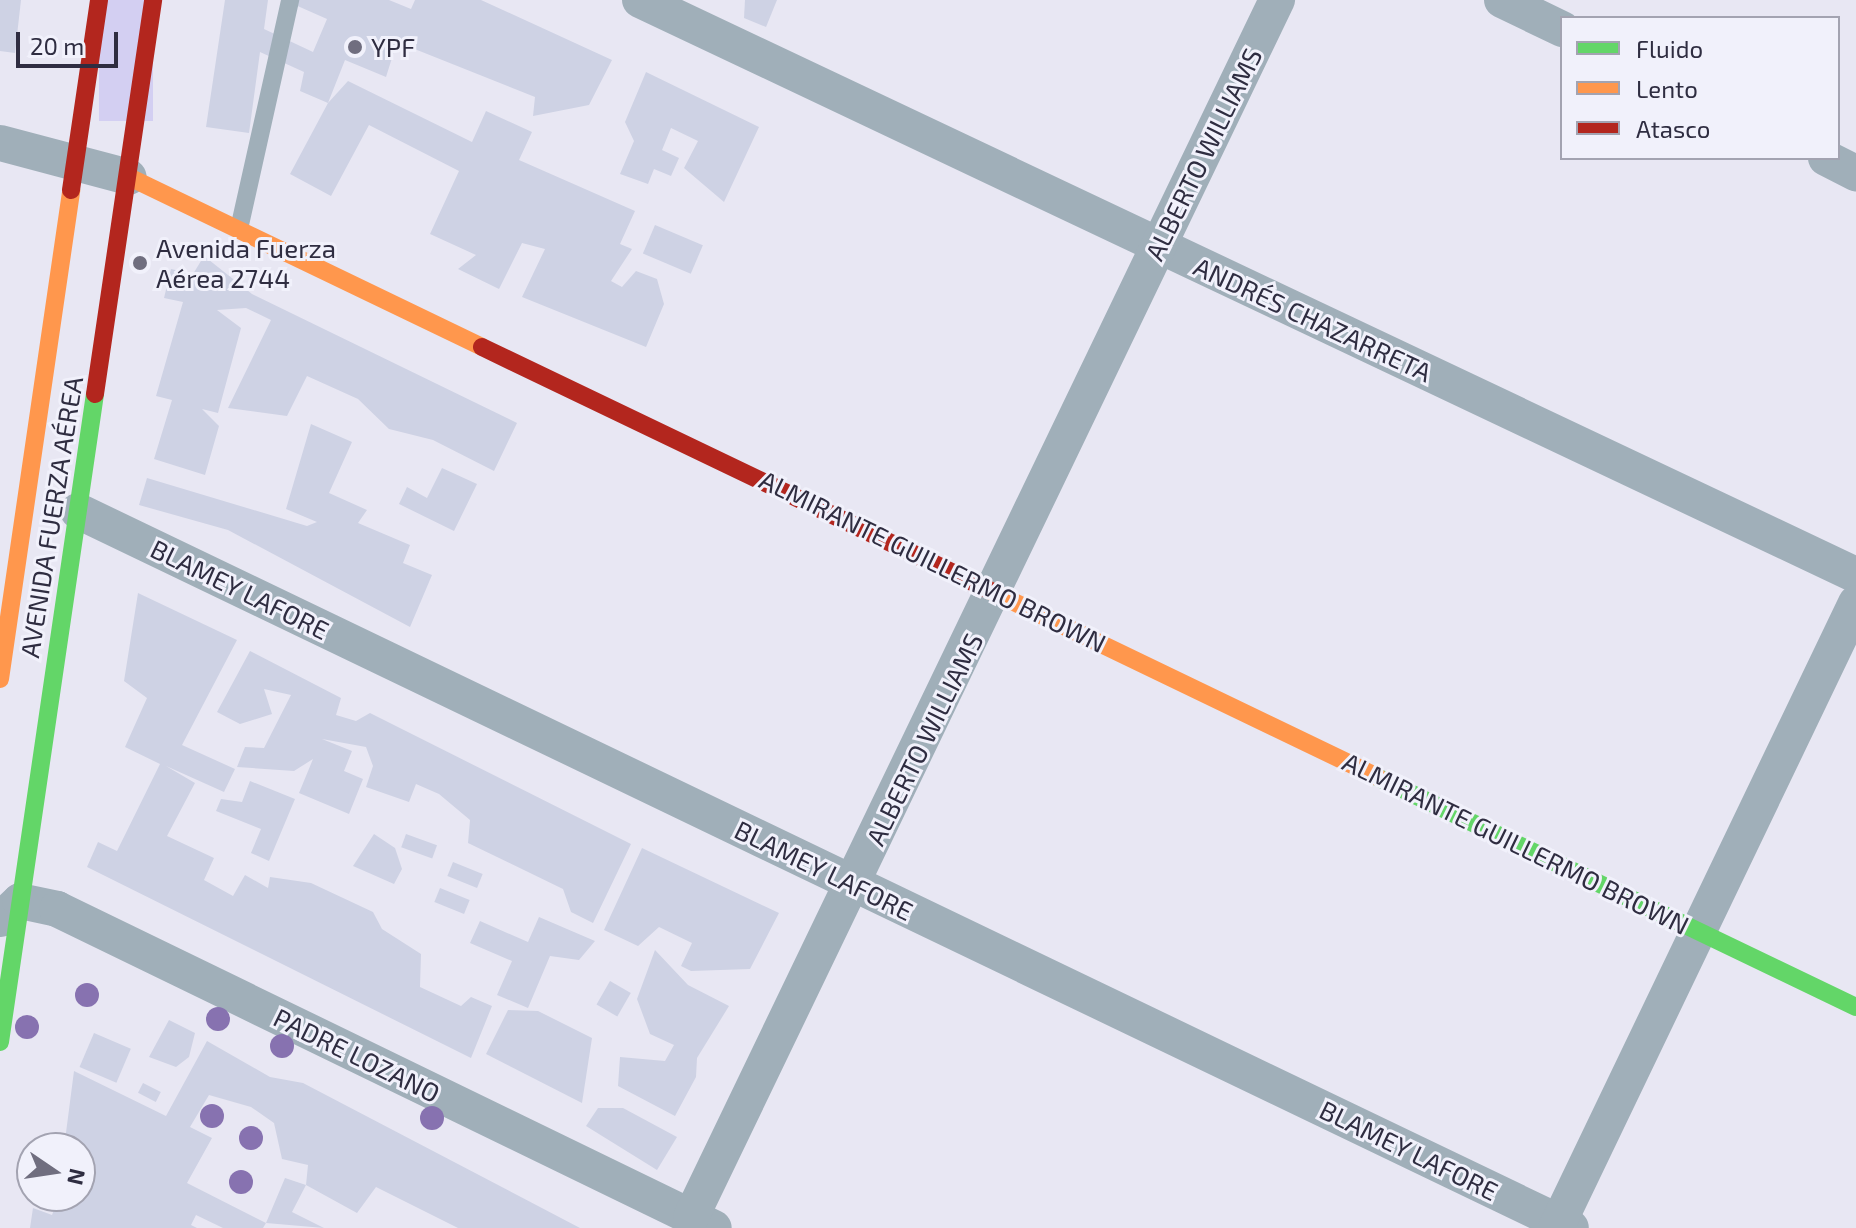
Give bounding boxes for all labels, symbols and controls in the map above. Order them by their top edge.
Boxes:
scale bar [20,16,122,66]
legend [1560,16,1840,160]
text: 20 m [30,31,84,60]
place label: YPF [371,31,415,63]
text: Fluido [1636,34,1703,63]
marker: YPF [346,38,364,56]
street label: ALBERTO WILLIAMS [1138,43,1268,265]
text: Lento [1636,74,1698,103]
text: Atasco [1636,114,1710,143]
place label: Avenida Fuerza Aérea 2744 [156,232,336,294]
street label: ANDRÉS CHAZARRETA [1189,250,1437,388]
marker: Avenida Fuerza Aérea 2744 [131,254,149,272]
street label: AVENIDA FUERZA AÉREA [13,373,89,661]
street label: ALMIRANTE GUILLERMO BROWN [755,463,1111,659]
street label: BLAMEY LAFORE [146,532,334,646]
street label: ALBERTO WILLIAMS [859,628,989,850]
street label: ALMIRANTE GUILLERMO BROWN [1338,745,1694,941]
street label: BLAMEY LAFORE [730,813,918,927]
street label: PADRE LOZANO [269,1001,445,1109]
street label: BLAMEY LAFORE [1315,1093,1503,1207]
north arrow [16,1132,96,1212]
text: N [63,1166,92,1188]

